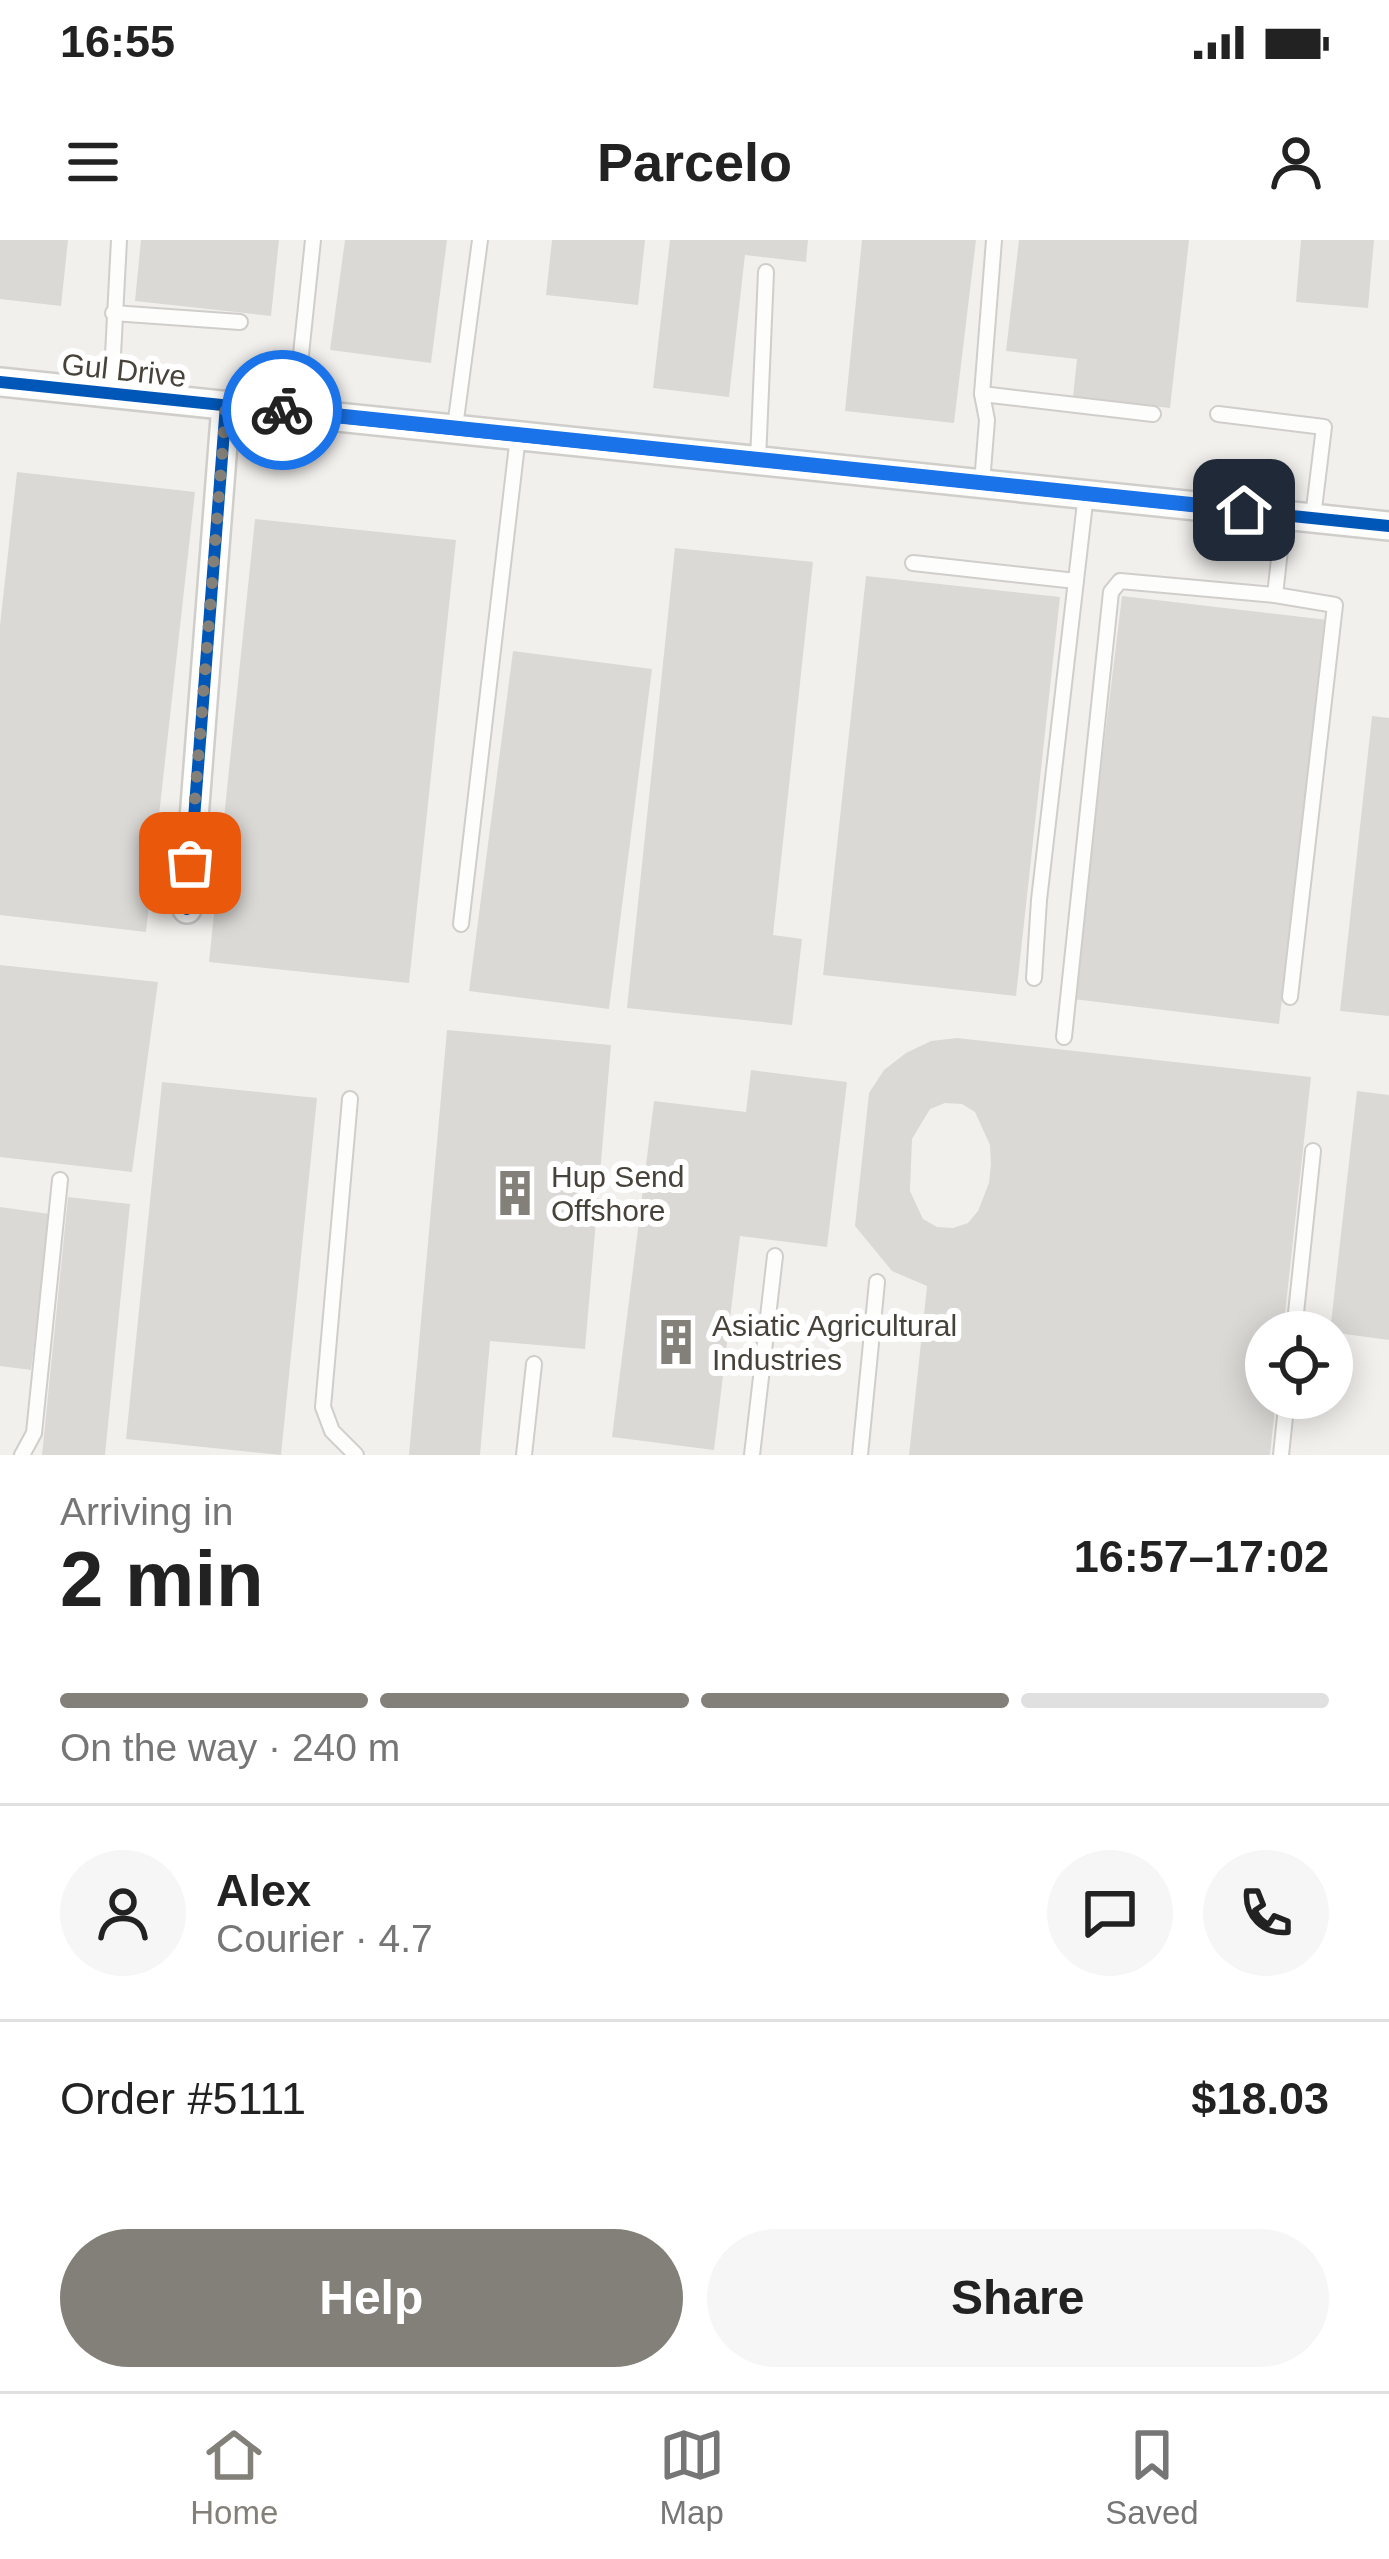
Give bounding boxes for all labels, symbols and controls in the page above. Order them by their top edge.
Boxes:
text: 16:55 [60,16,175,67]
icon: menu [60,129,126,195]
icon: person [1263,129,1329,195]
text: Parcelo [597,132,792,192]
street label: Gul Drive [60,347,188,393]
courier [222,350,342,470]
icon: bike [249,377,315,443]
pin [1193,459,1295,561]
icon: home [1211,477,1277,543]
pin [139,812,241,914]
icon: bag [157,830,223,896]
place label: Hup Send Offshore [551,1160,684,1227]
building icon: Hup Send Offshore [490,1168,540,1218]
place label: Asiatic Agricultural Industries [712,1309,957,1376]
map controls [1245,1311,1353,1419]
button: locate [1245,1311,1353,1419]
building icon: Asiatic Agricultural Industries [651,1317,701,1367]
text: Arriving in [60,1490,233,1533]
text: 16:57–17:02 [1074,1531,1329,1582]
text: 2 min [60,1535,264,1623]
text: On the way · 240 m [60,1726,400,1769]
button: person [60,1850,186,1976]
button: chat [1047,1850,1173,1976]
button: phone [1203,1850,1329,1976]
text: Alex [216,1865,311,1916]
text: Courier · 4.7 [216,1917,433,1960]
text: Order #5111 [60,2073,306,2124]
text: $18.03 [1191,2073,1329,2124]
button: Help [60,2229,683,2367]
button: Share [707,2229,1329,2367]
tab: Home [190,2422,278,2532]
tab: Map [659,2422,725,2532]
tab: Saved [1105,2422,1199,2532]

